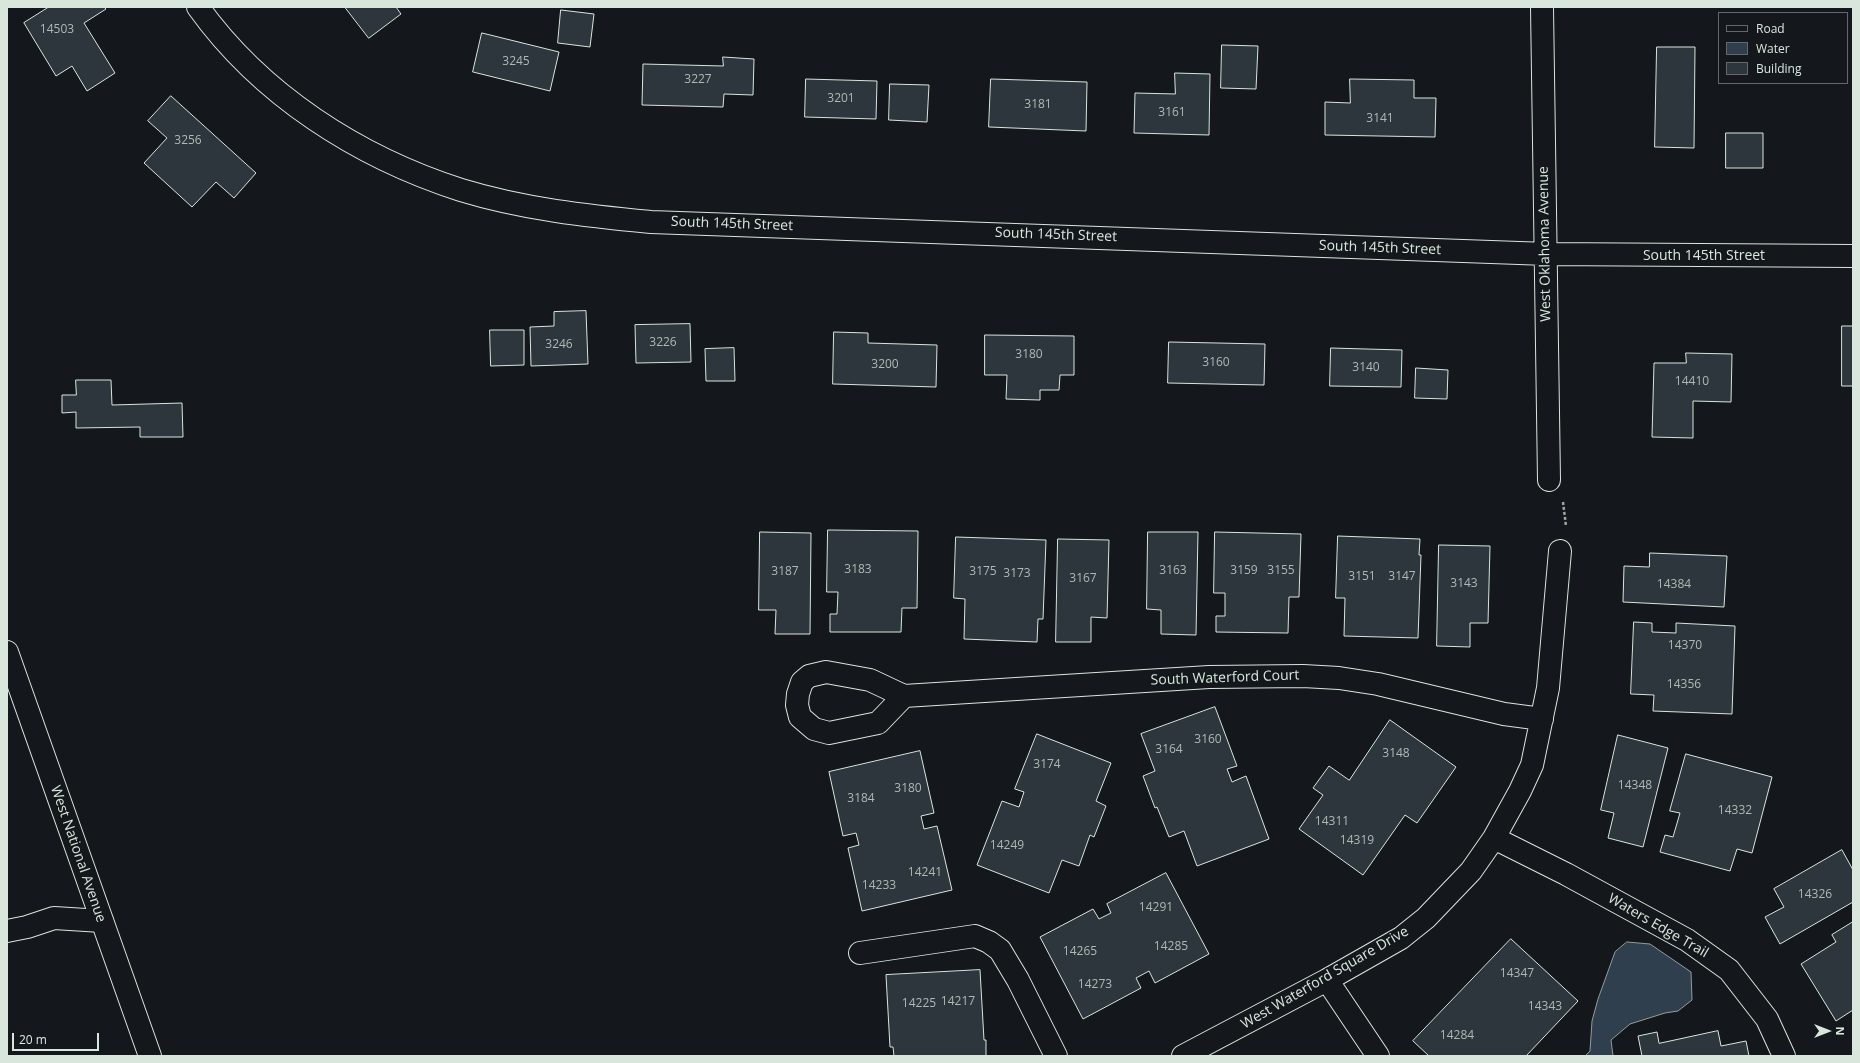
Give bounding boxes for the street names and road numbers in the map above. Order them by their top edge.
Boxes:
street label: West Oklahoma Avenue [1535,166,1555,322]
street label: South 145th Street [671,213,793,235]
street label: South 145th Street [995,224,1117,246]
street label: South 145th Street [1319,237,1441,259]
street label: South 145th Street [1643,248,1765,264]
street label: South Waterford Court [1150,667,1300,689]
street label: West National Avenue [47,783,109,925]
street label: Waters Edge Trail [1605,890,1711,962]
street label: West Waterford Square Drive [1238,923,1412,1033]

